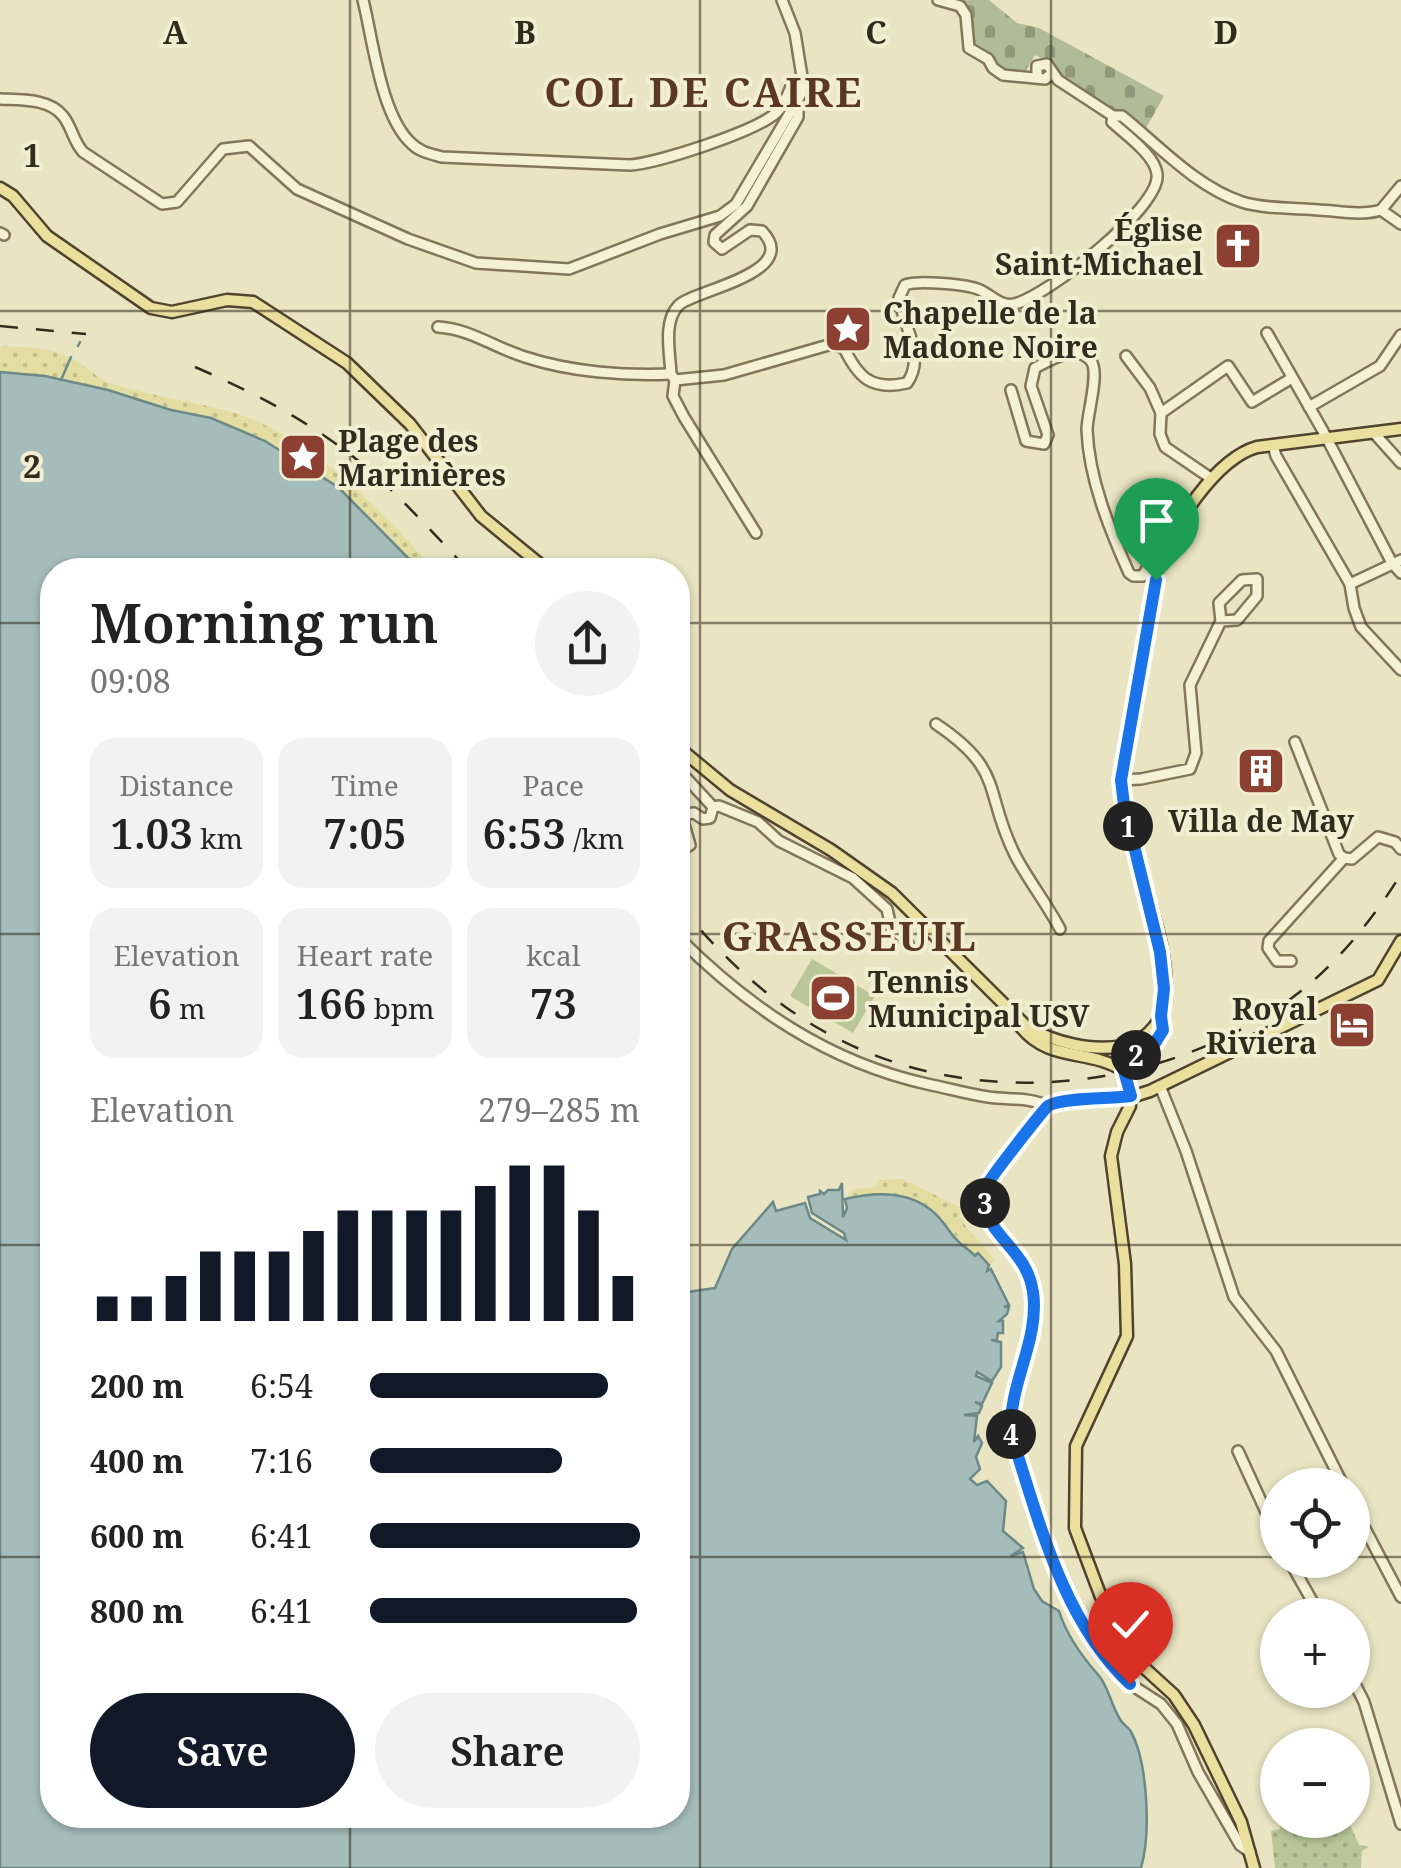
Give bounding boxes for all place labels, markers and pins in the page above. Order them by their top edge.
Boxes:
place label: Église Saint-Michael [995,209,1203,284]
church icon: Église Saint-Michael [1212,220,1264,272]
place label: Chapelle de la Madone Noire [883,292,1098,367]
place icon: Chapelle de la Madone Noire [822,303,874,355]
place label: Plage des Marinières [338,420,506,495]
place icon: Plage des Marinières [277,431,329,483]
pin [1114,478,1199,581]
building icon: Villa de May [1235,745,1287,797]
place label: Villa de May [1168,800,1355,841]
pin: 1 [1103,801,1153,851]
place label: Tennis Municipal USV [868,961,1089,1036]
sports icon: Tennis Municipal USV [807,972,859,1024]
place label: Royal Riviera [1206,988,1317,1063]
hotel icon: Royal Riviera [1326,999,1378,1051]
pin: 2 [1111,1030,1161,1080]
pin: 3 [960,1178,1010,1228]
pin: 4 [986,1409,1036,1459]
pin [1088,1582,1173,1685]

